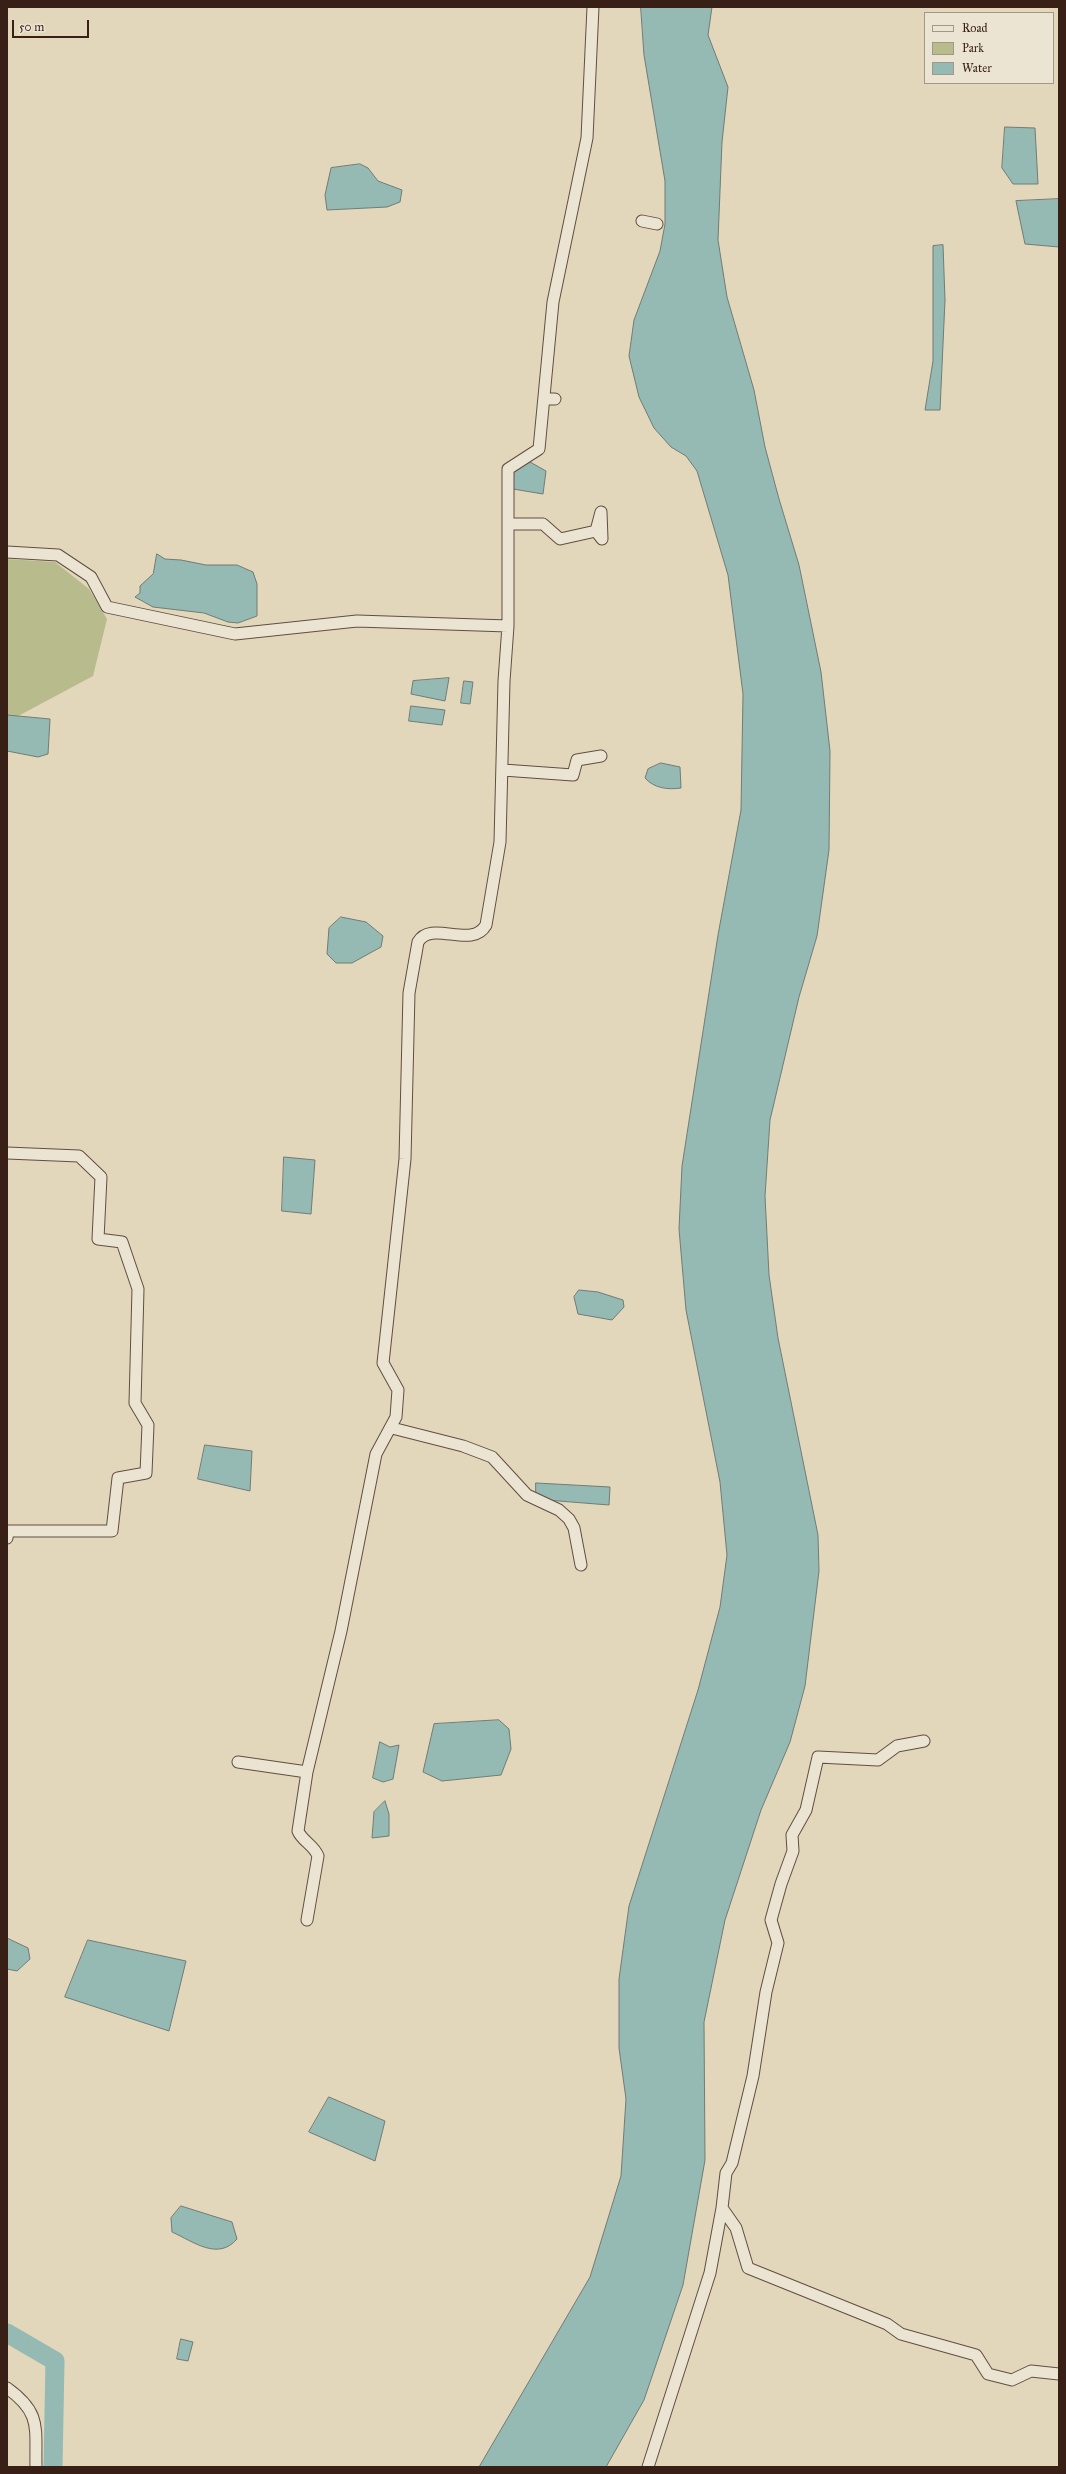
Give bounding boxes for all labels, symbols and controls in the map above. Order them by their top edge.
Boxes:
scale bar [14,12,91,38]
legend [924,12,1054,84]
text: 50 m [19,20,44,34]
text: Road [962,21,988,35]
text: Park [962,41,984,55]
text: Water [962,61,992,75]

